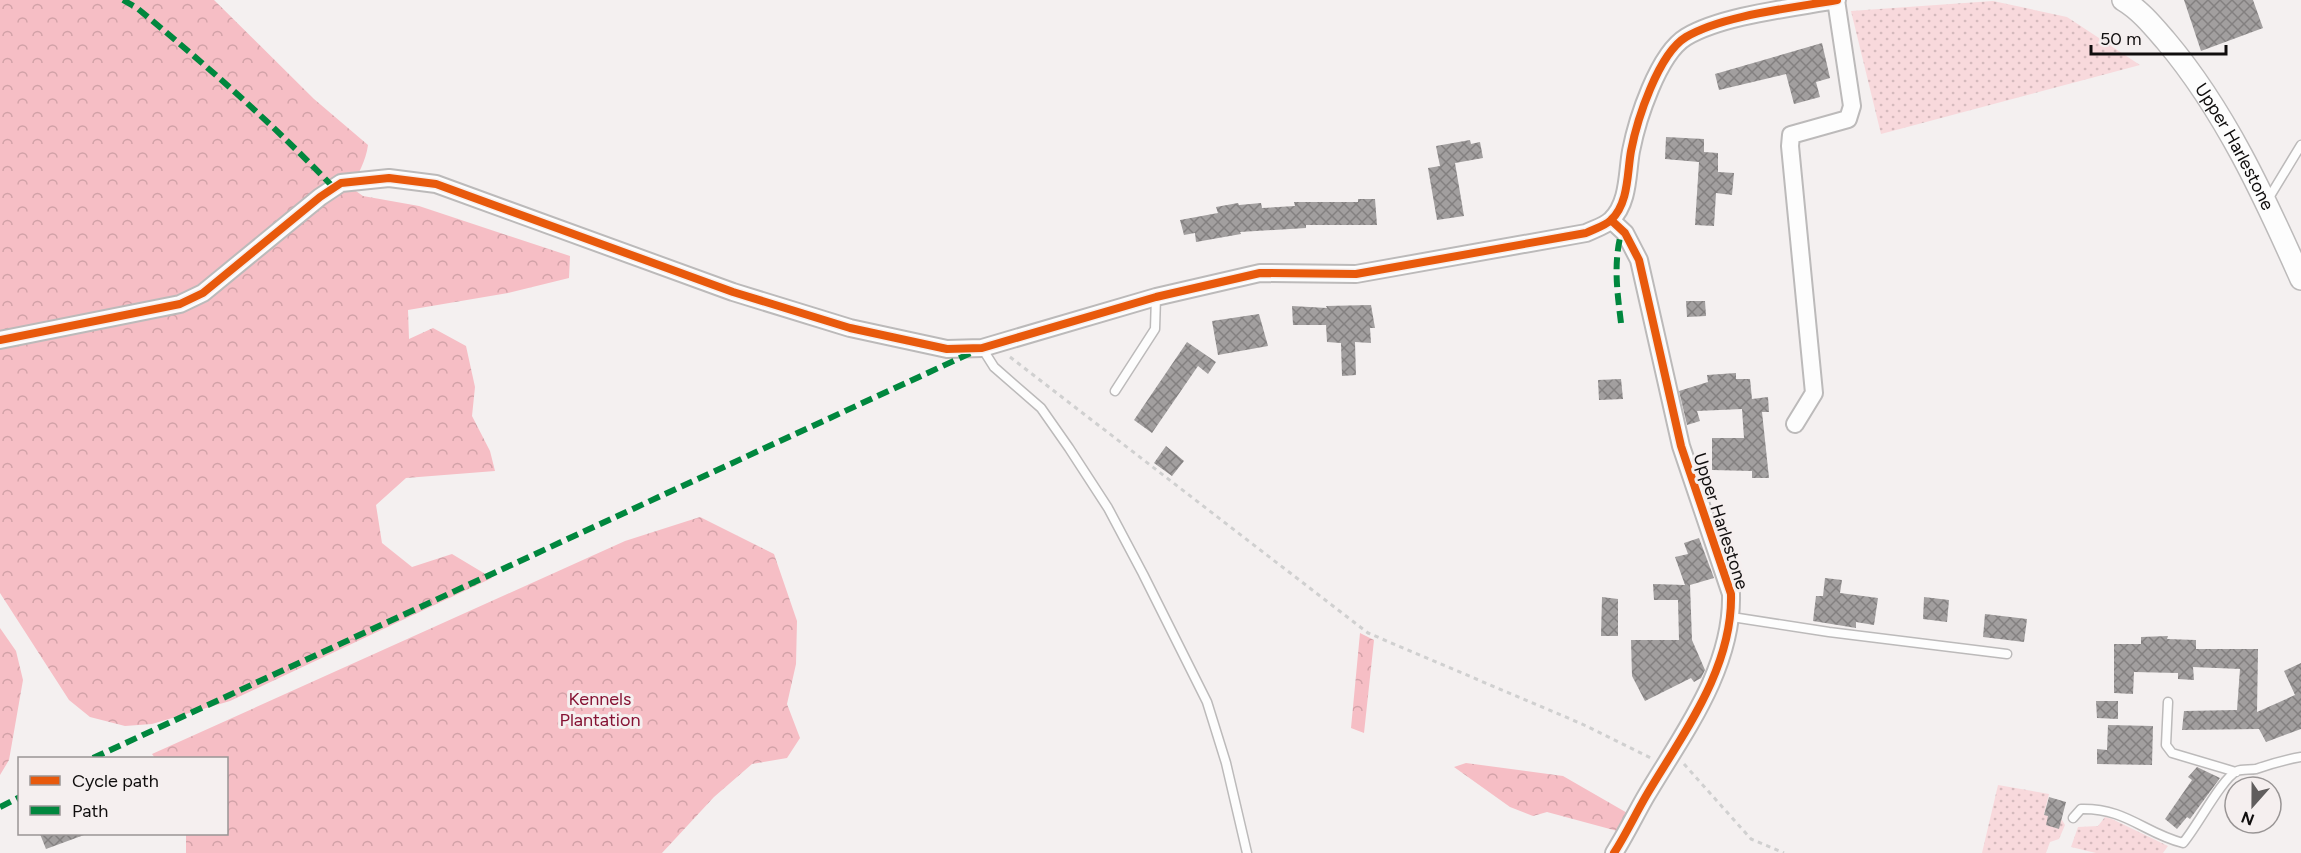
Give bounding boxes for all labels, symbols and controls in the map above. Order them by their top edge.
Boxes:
scale bar [2091,18,2226,56]
text: 50 m [2100,28,2142,50]
street label: Upper Harlestone [2190,79,2279,214]
street label: Upper Harlestone [1689,450,1754,592]
park label: Kennels Plantation [559,688,641,731]
legend [18,757,228,835]
text: Cycle path [72,770,159,792]
north arrow [2223,775,2283,835]
text: Path [72,800,108,822]
text: N [2239,807,2257,830]

